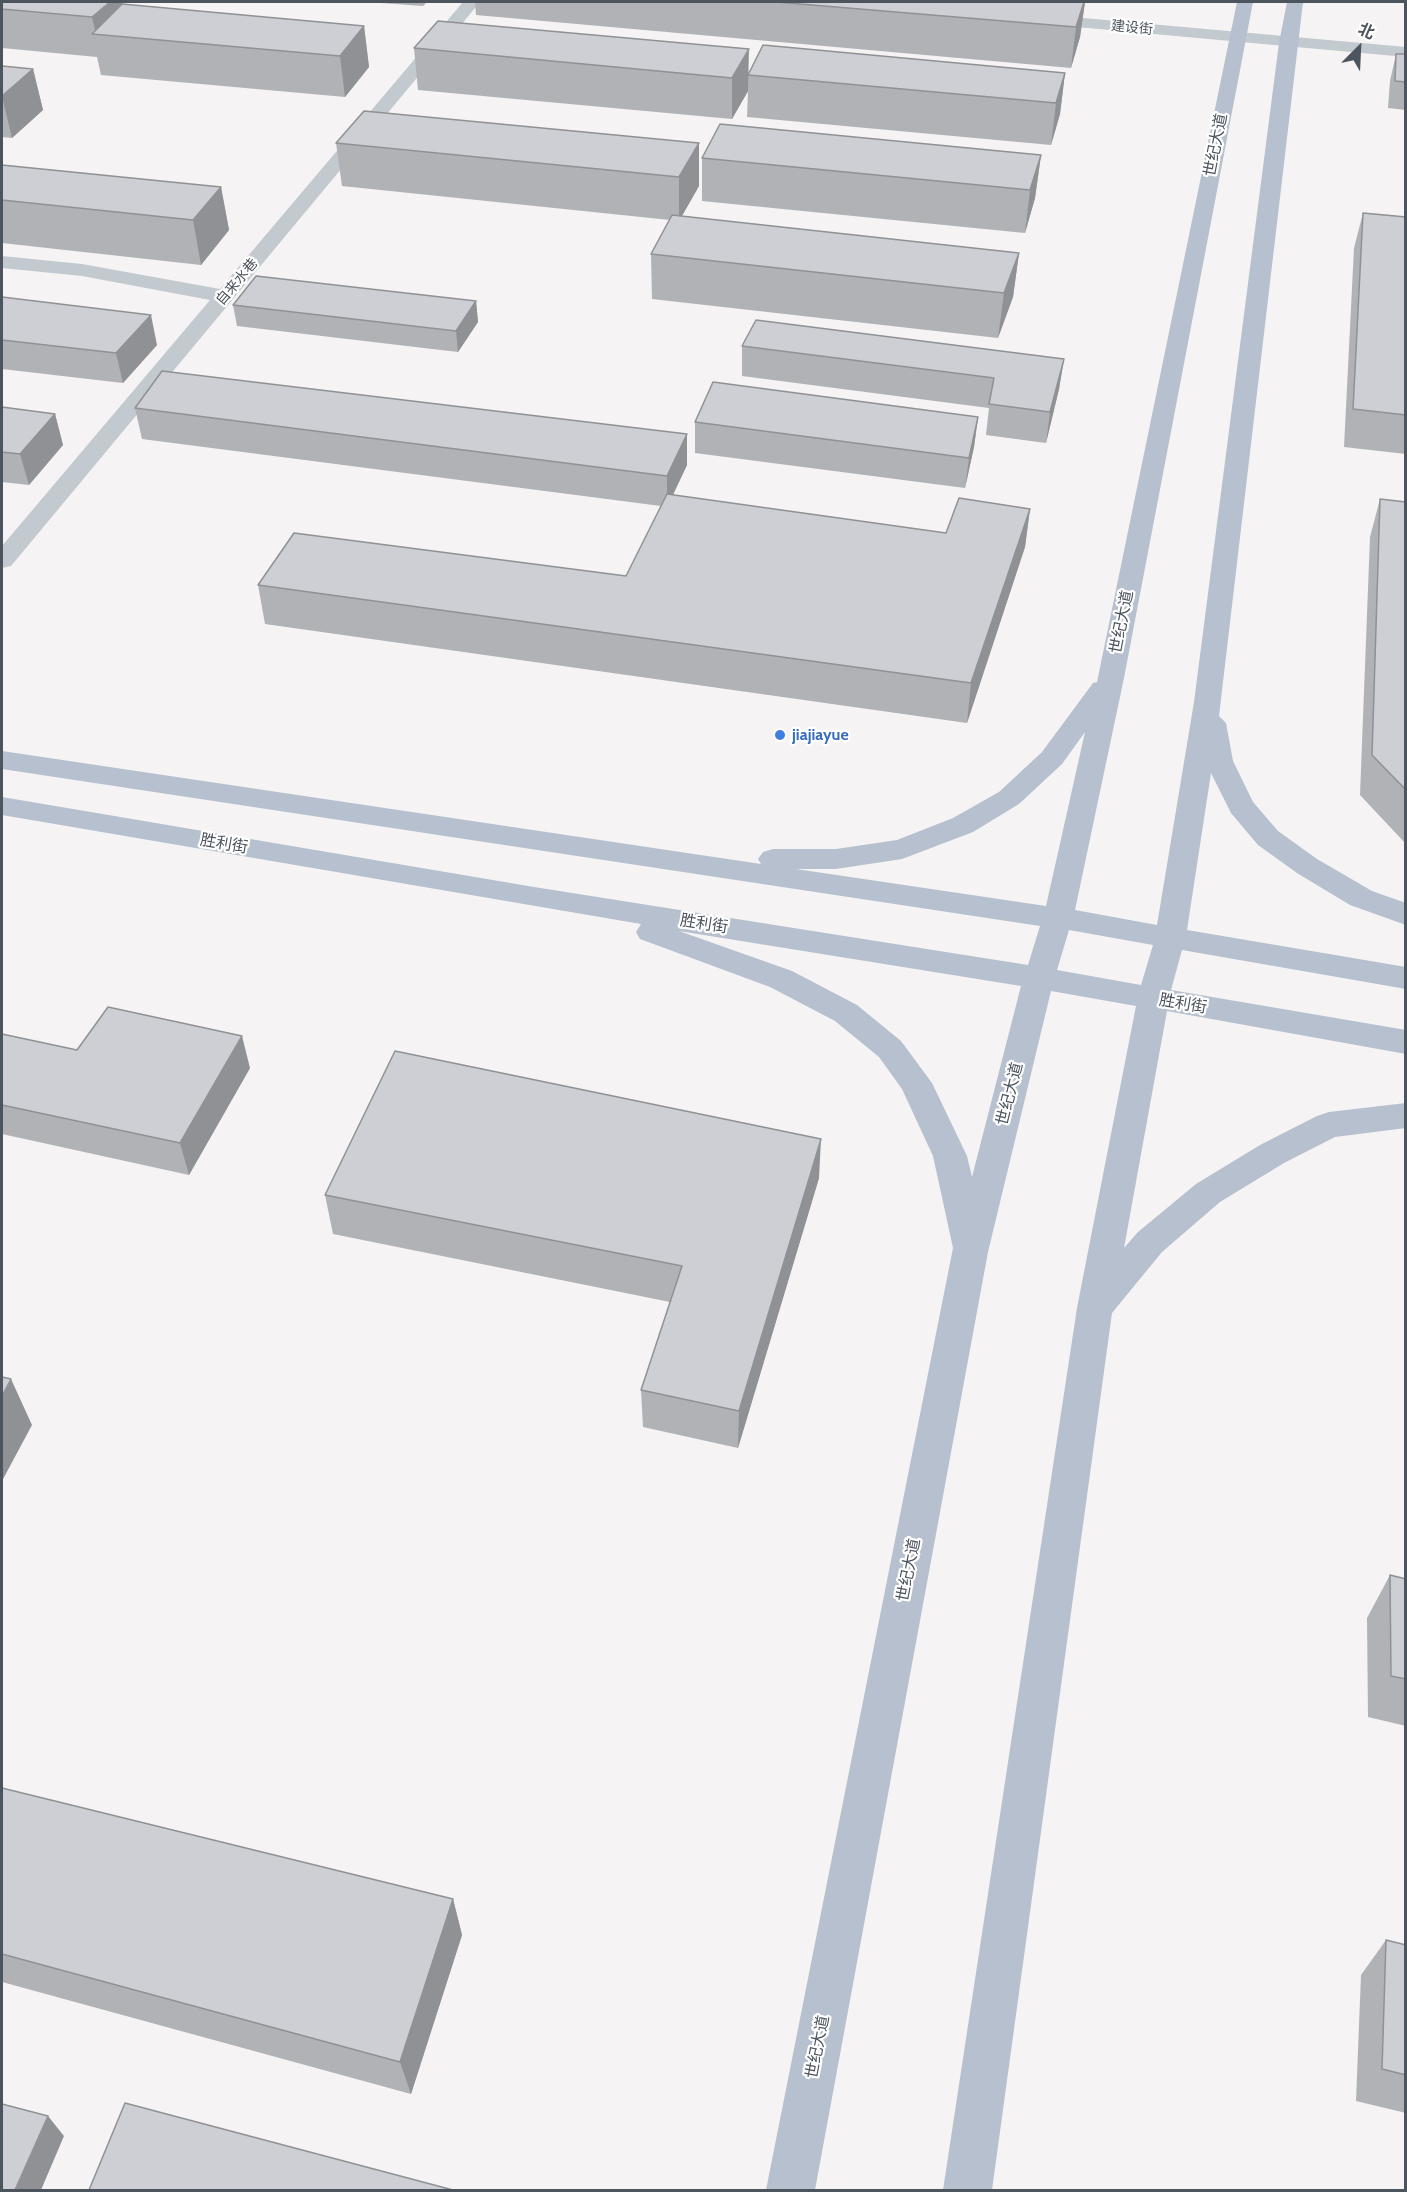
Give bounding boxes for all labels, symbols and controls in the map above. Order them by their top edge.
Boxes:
street label: 建设街 [1110,17,1154,39]
north arrow [1329,18,1389,78]
text: 北 [1355,19,1378,43]
street label: 世纪大道 [1200,112,1232,178]
street label: 自来水巷 [213,255,261,309]
street label: 世纪大道 [1106,589,1138,655]
place label: jiajiayue [792,725,849,745]
marker: jiajiayue [773,728,787,742]
street label: 胜利街 [199,830,249,858]
street label: 胜利街 [679,911,729,937]
street label: 胜利街 [1158,990,1208,1018]
street label: 世纪大道 [993,1061,1027,1127]
street label: 世纪大道 [893,1537,925,1603]
street label: 世纪大道 [802,2014,834,2080]

